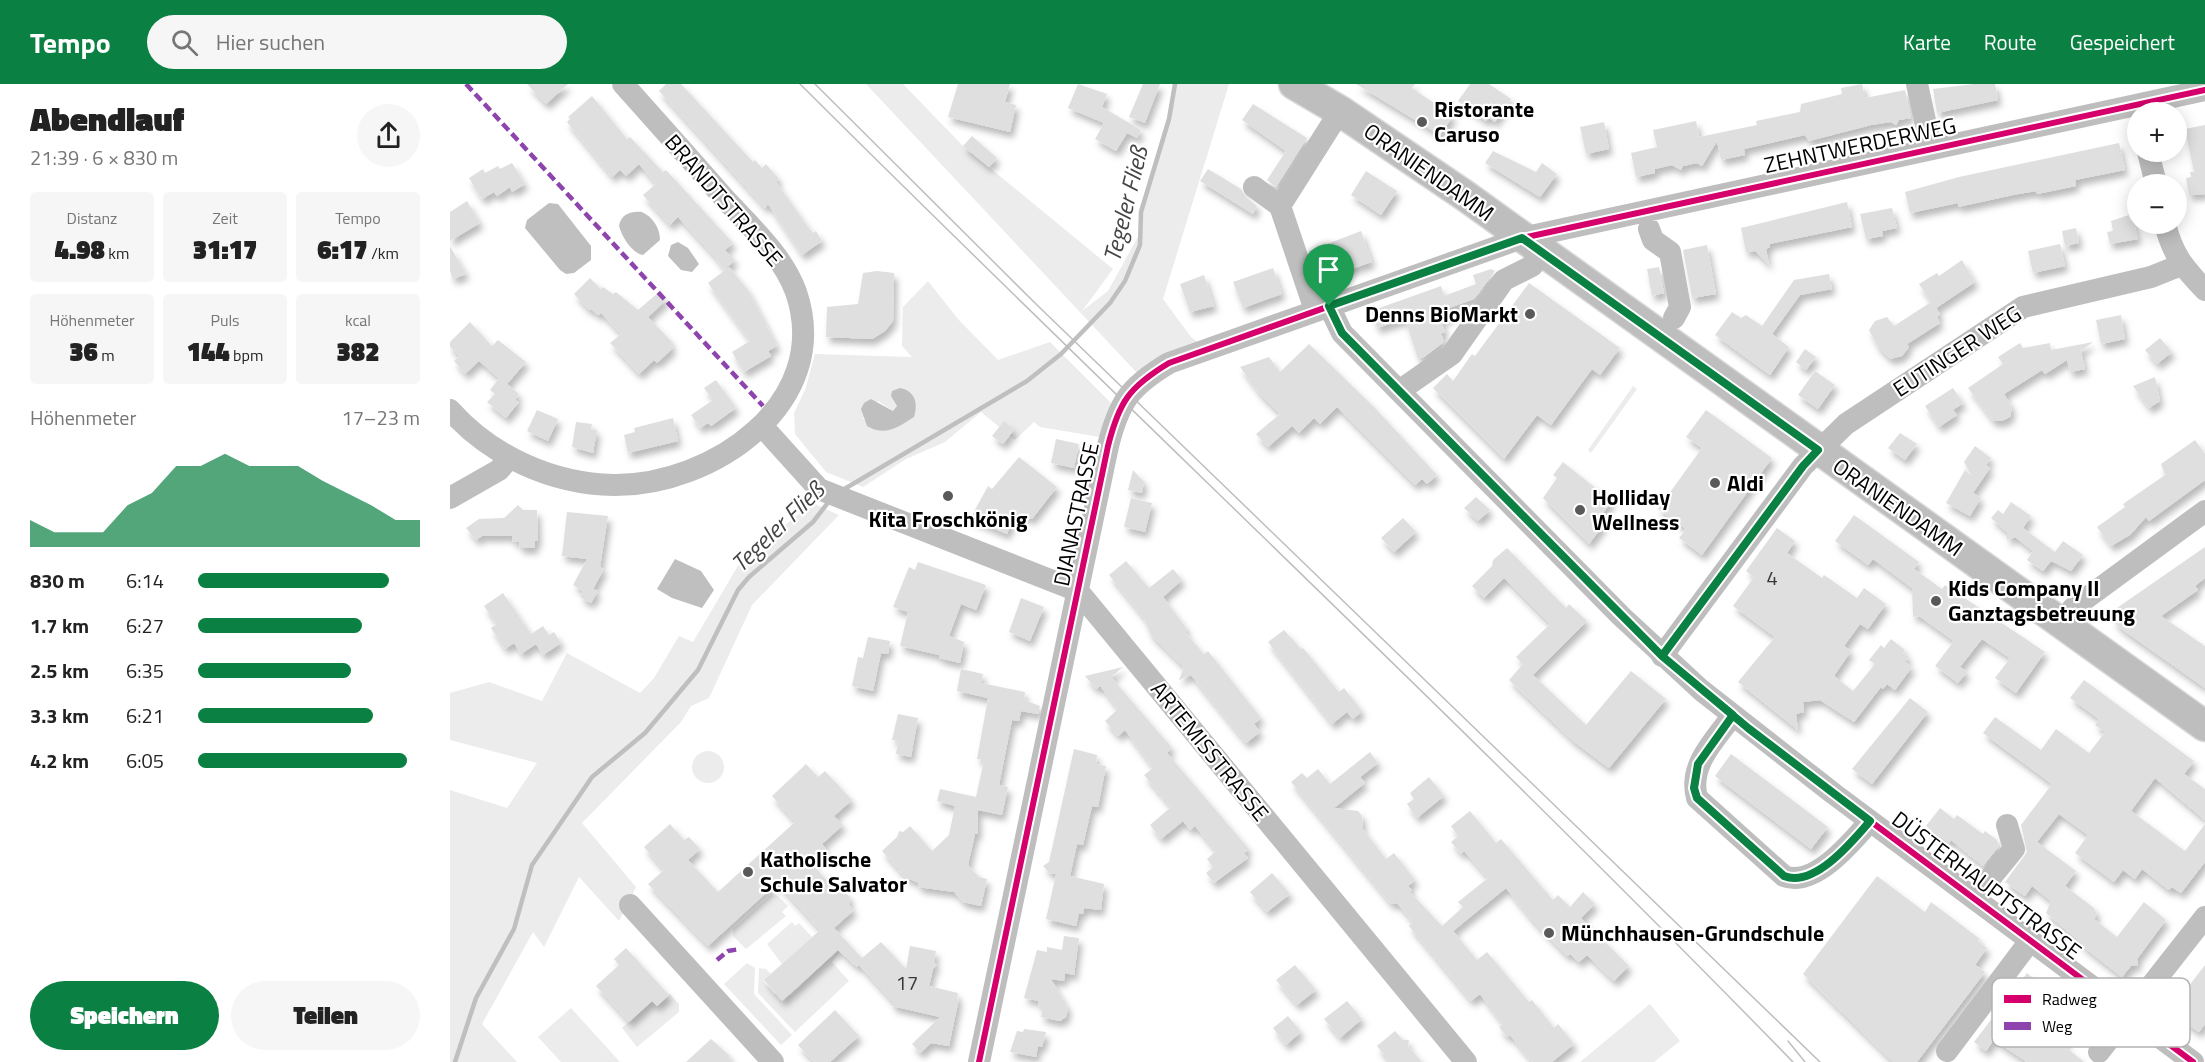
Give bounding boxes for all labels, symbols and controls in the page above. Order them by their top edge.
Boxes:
search box [147,15,567,69]
text: Tempo [30,21,111,64]
text: Hier suchen [216,25,325,59]
icon: search [168,26,201,59]
text: Karte [1903,26,1951,58]
text: Route [1984,26,2037,58]
text: Gespeichert [2070,26,2175,58]
place label: Ristorante Caruso [1434,92,1534,151]
text: Abendlauf [30,94,184,144]
map controls [2127,102,2187,234]
button: + [2127,102,2187,162]
button: share [357,104,420,167]
street label: ZEHNTWERDERWEG [1761,108,1959,182]
street label: ORANIENDAMM [1357,114,1501,230]
marker: Ristorante Caruso [1415,115,1429,129]
street label: BRANDTSTRASSE [657,126,791,274]
water label: Tegeler Fließ [1093,141,1157,265]
text: 21:39 · 6 × 830 m [30,142,178,173]
button: − [2127,174,2187,234]
text: Distanz [67,206,117,230]
text: Zeit [212,206,238,230]
text: Tempo [335,206,381,230]
text: 4.98 [55,230,105,269]
text: 31:17 [193,230,257,269]
text: 6:17 [317,230,368,269]
text: km [105,241,129,265]
text: /km [368,241,399,265]
pin [1303,244,1354,306]
icon: arrive [1312,253,1345,286]
place label: Denns BioMarkt [1365,297,1518,331]
street label: EUTINGER WEG [1886,297,2028,405]
marker: Denns BioMarkt [1523,307,1537,321]
text: Höhenmeter [49,308,135,332]
text: Puls [210,308,240,332]
text: kcal [345,308,371,332]
text: 36 [69,332,98,371]
text: 144 [187,332,230,371]
text: 382 [337,332,379,371]
text: m [98,343,115,367]
text: bpm [230,343,263,367]
text: Höhenmeter [30,402,136,433]
text: 17–23 m [341,402,420,433]
street label: DIANASTRASSE [1044,439,1108,589]
street label: ORANIENDAMM [1826,449,1970,565]
place label: Aldi [1727,466,1764,500]
water label: Tegeler Fließ [723,472,833,580]
marker: Aldi [1708,476,1722,490]
place label: Holliday Wellness [1592,480,1679,539]
marker: Kita Froschkönig [941,489,955,503]
place label: Kita Froschkönig [869,502,1028,536]
marker: Holliday Wellness [1573,503,1587,517]
house number: 4 [1766,562,1778,593]
text: 830 m [30,565,85,596]
text: 6:14 [126,565,164,596]
place label: Kids Company II Ganztagsbetreuung [1948,571,2135,630]
marker: Kids Company II Ganztagsbetreuung [1929,594,1943,608]
text: 1.7 km [30,610,89,641]
text: 6:27 [126,610,164,641]
text: 2.5 km [30,655,89,686]
text: 6:35 [126,655,164,686]
street label: ARTEMISSTRASSE [1143,674,1277,828]
text: 3.3 km [30,700,89,731]
text: 6:21 [126,700,164,731]
text: 4.2 km [30,745,89,776]
text: 6:05 [126,745,164,776]
street label: DÜSTERHAUPTSTRASSE [1885,802,2089,968]
place label: Katholische Schule Salvator [760,842,907,901]
marker: Katholische Schule Salvator [741,865,755,879]
place label: Münchhausen-Grundschule [1561,916,1824,950]
marker: Münchhausen-Grundschule [1542,926,1556,940]
house number: 17 [896,967,918,998]
legend [1992,978,2190,1047]
button: Speichern [30,981,219,1050]
button: Teilen [231,981,420,1050]
text: Radweg [2042,987,2097,1011]
text: Weg [2042,1014,2072,1038]

